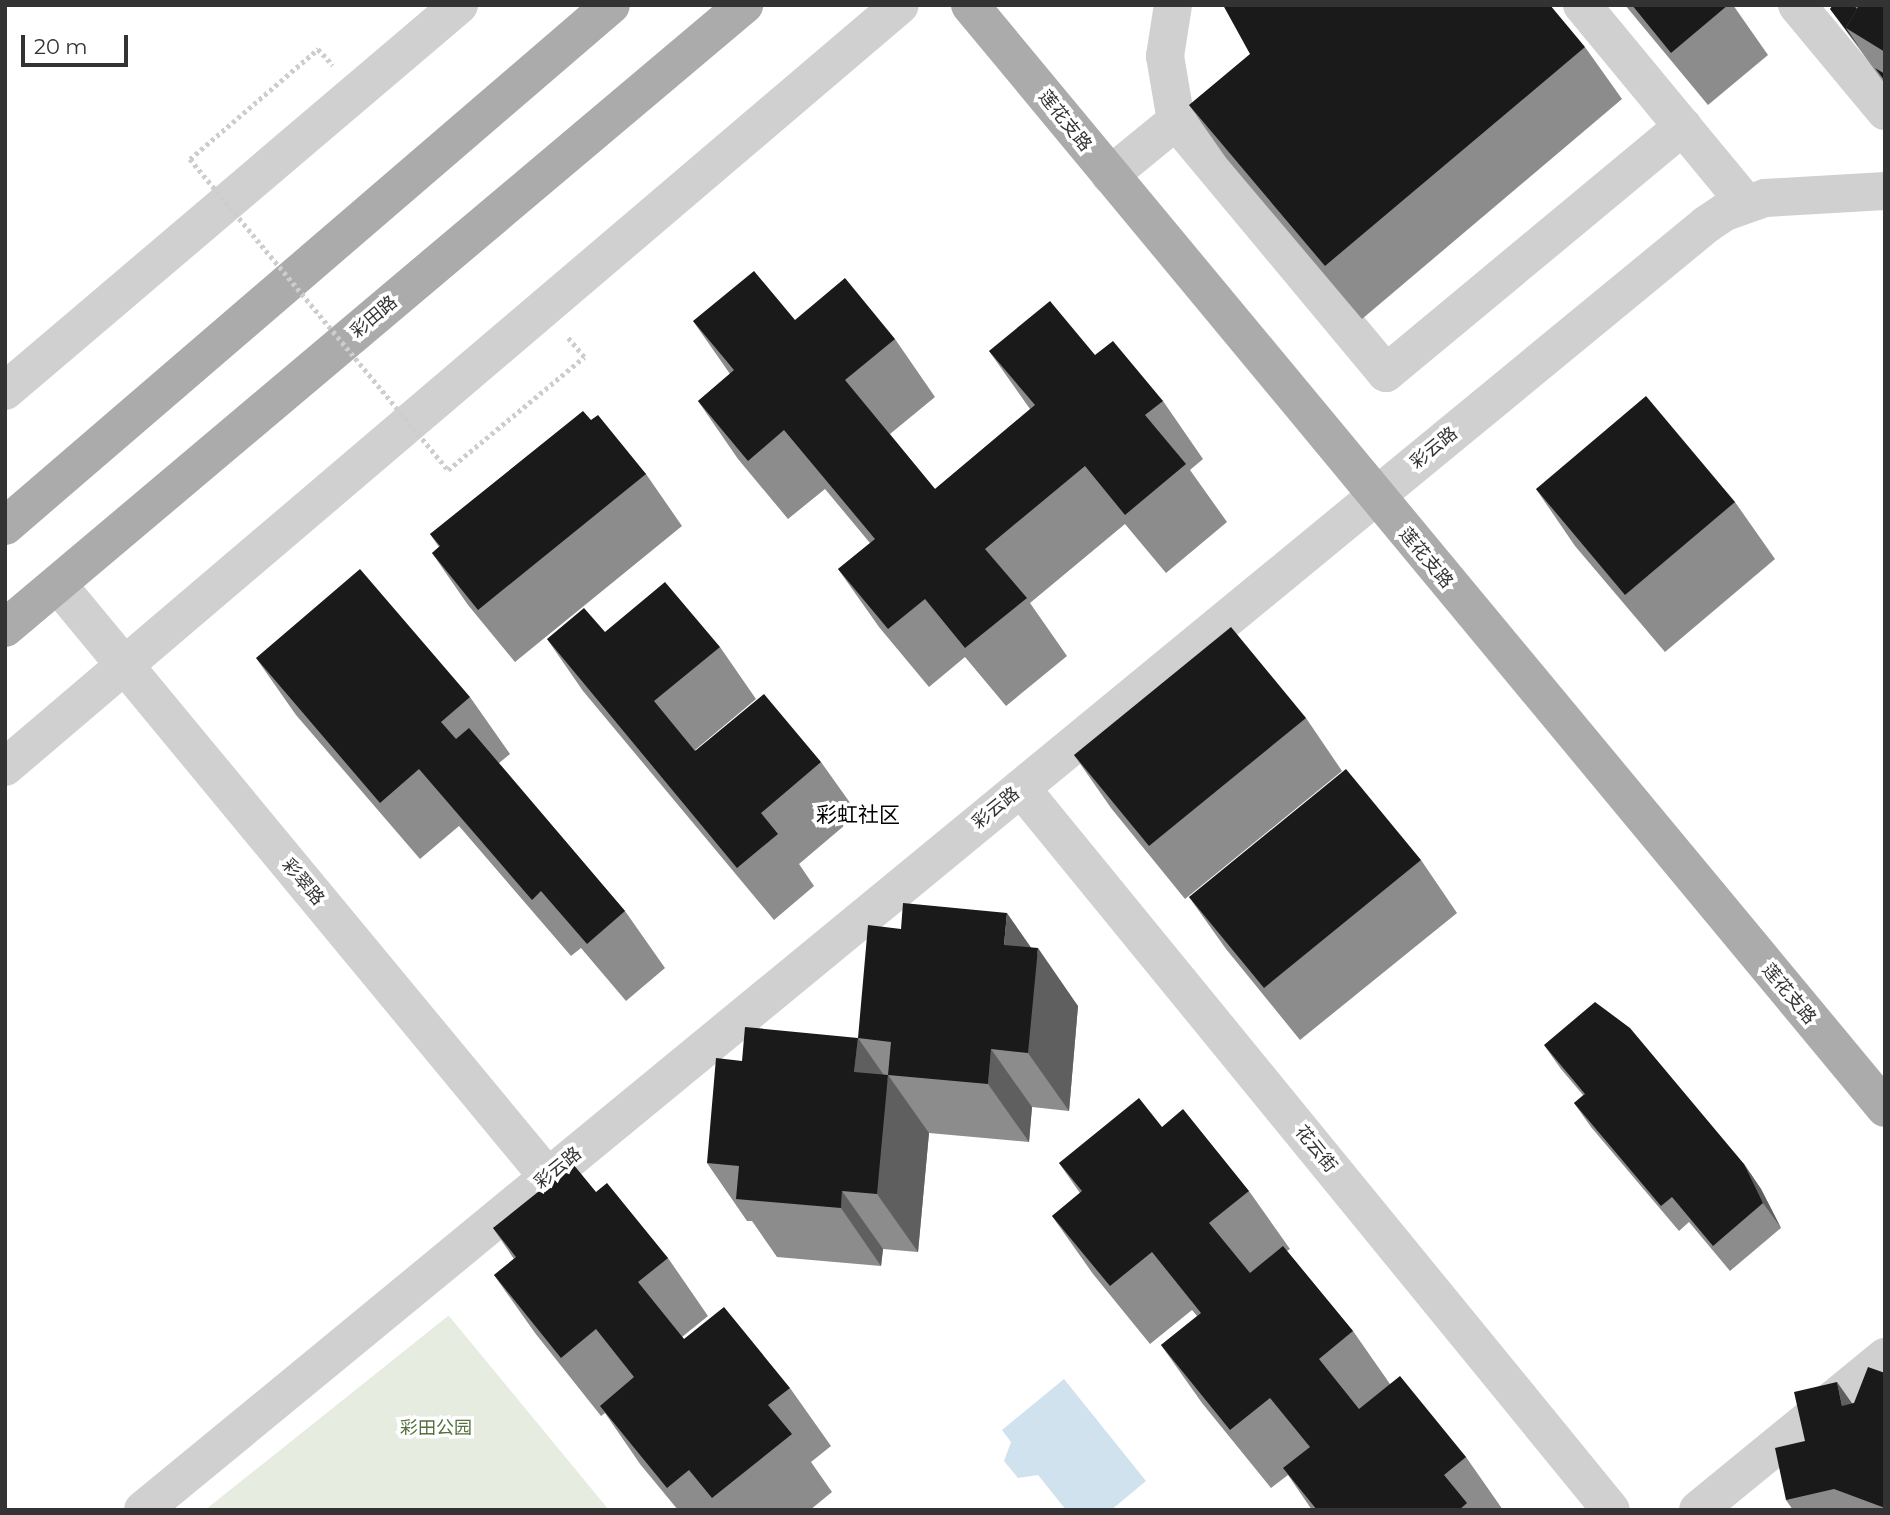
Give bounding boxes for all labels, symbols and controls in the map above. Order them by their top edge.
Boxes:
scale bar [24,21,131,65]
text: 20 m [34,34,88,59]
street label: 莲花支路 [1034,86,1096,156]
street label: 彩田路 [346,291,402,343]
street label: 彩云路 [1406,423,1462,473]
street label: 莲花支路 [1395,523,1457,593]
street label: 彩云路 [968,783,1024,833]
district label: 彩虹社区 [816,802,900,828]
street label: 彩翠路 [277,854,329,910]
street label: 莲花支路 [1758,959,1820,1029]
street label: 花云街 [1291,1121,1341,1177]
street label: 彩云路 [530,1143,586,1193]
park label: 彩田公园 [400,1417,472,1439]

